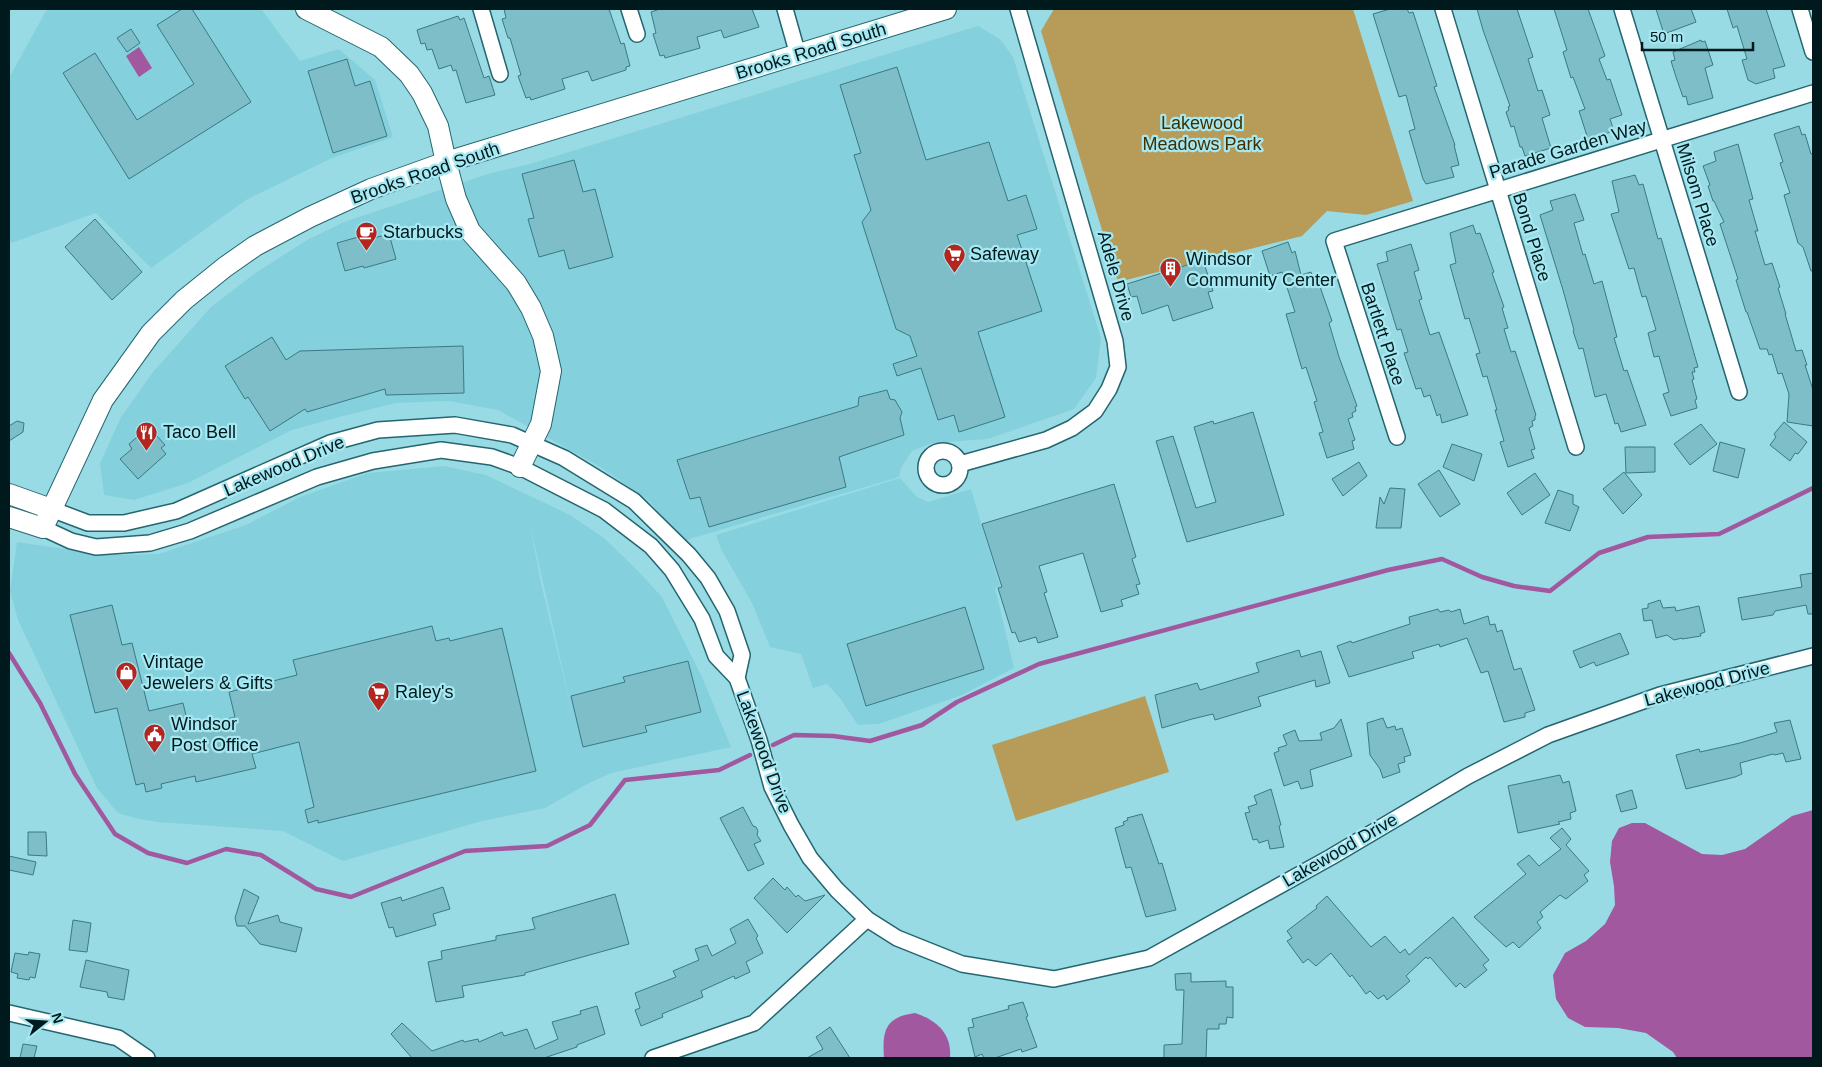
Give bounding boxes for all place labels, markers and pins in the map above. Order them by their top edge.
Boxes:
cafe icon: Starbucks [355,220,379,251]
place label: Starbucks [383,222,463,242]
supermarket icon: Safeway [942,242,966,273]
place label: Safeway [970,244,1039,264]
place label: Windsor Community Center [1186,249,1336,290]
building icon: Windsor Community Center [1158,257,1182,288]
restaurant icon: Taco Bell [135,420,159,451]
place label: Taco Bell [163,422,236,442]
place label: Vintage Jewelers & Gifts [143,652,273,693]
shop icon: Vintage Jewelers & Gifts [115,660,139,691]
supermarket icon: Raley's [367,680,391,711]
place label: Raley's [395,682,453,702]
place label: Windsor Post Office [171,714,259,755]
public building icon: Windsor Post Office [143,722,167,753]

